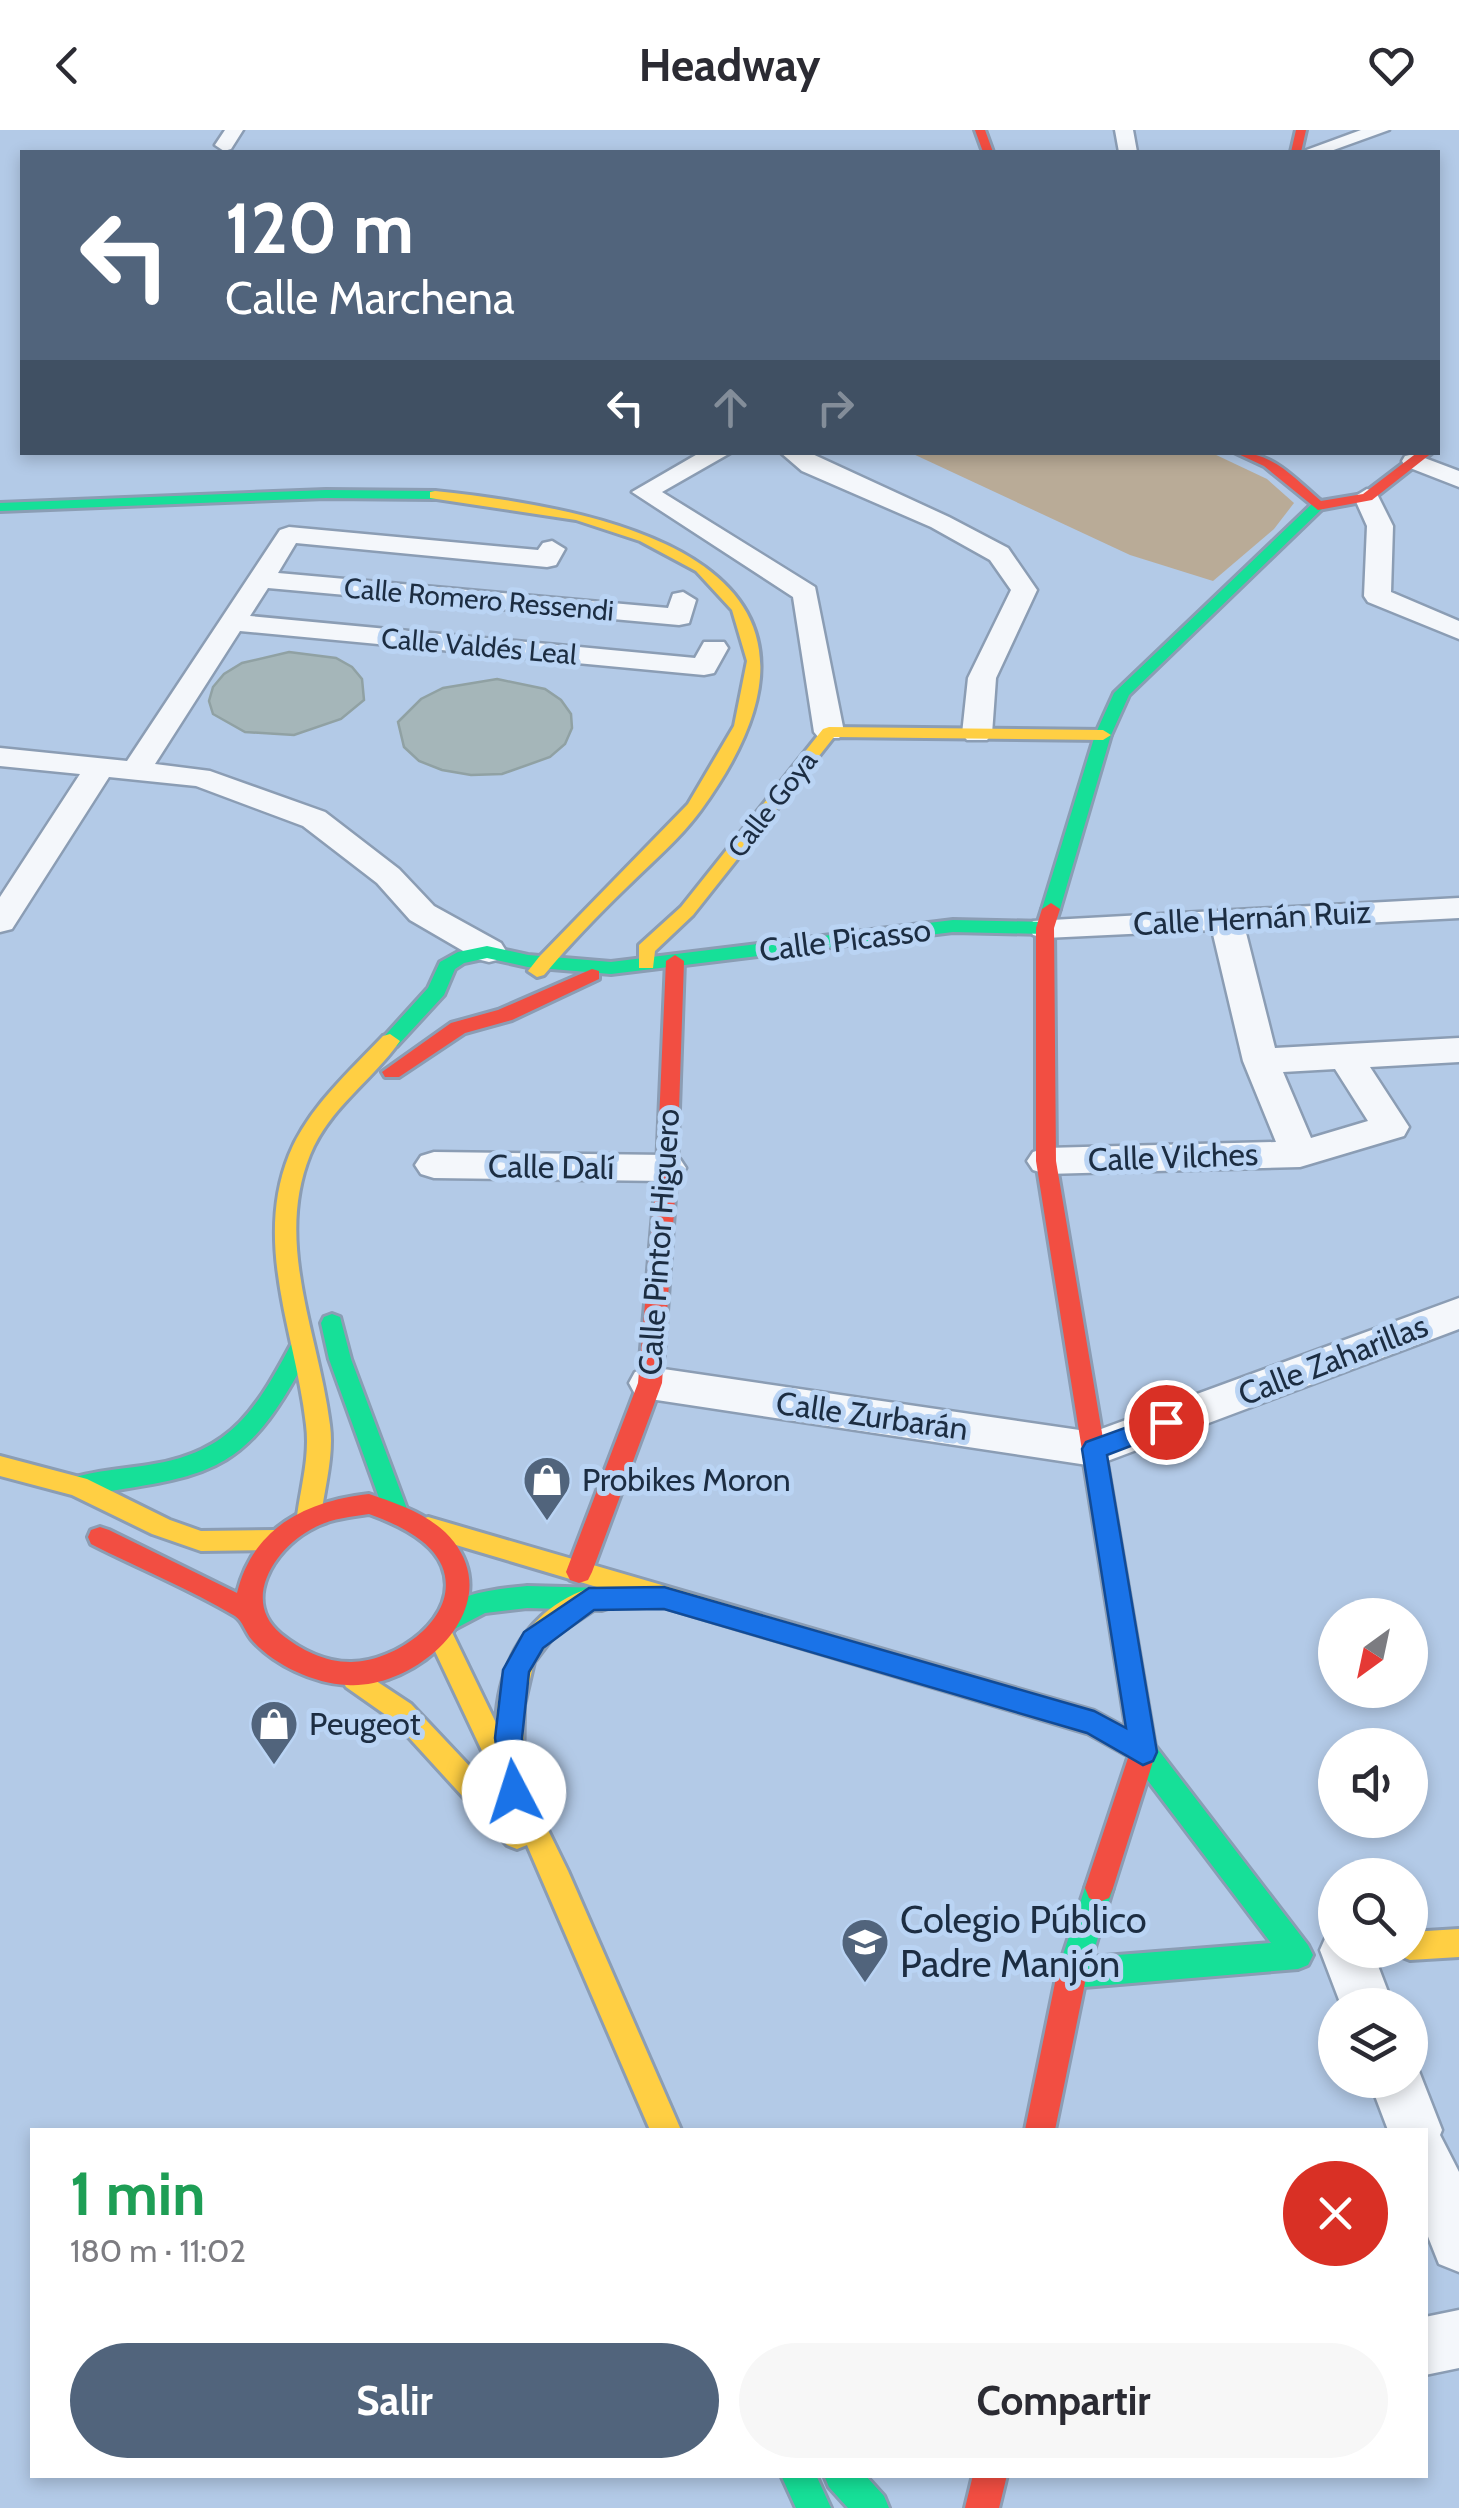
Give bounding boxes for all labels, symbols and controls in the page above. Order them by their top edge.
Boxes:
icon: back [40,38,95,93]
text: Headway [639,38,820,92]
icon: heart [1364,38,1419,93]
text: 120 m [225,185,414,271]
icon: left [60,190,190,320]
text: Calle Marchena [225,271,515,325]
icon: left [598,380,653,435]
icon: ahead [703,380,758,435]
icon: right [808,380,863,435]
street label: Calle Romero Ressendi [343,570,615,628]
street label: Calle Valdés Leal [380,621,579,672]
street label: Calle Goya [720,744,824,864]
street label: Calle Hernán Ruiz [1132,892,1372,943]
street label: Calle Picasso [757,910,933,969]
street label: Calle Pintor Higuero [630,1107,687,1377]
street label: Calle Vilches [1087,1134,1259,1179]
street label: Calle Dalí [488,1146,615,1187]
street label: Calle Zaharillas [1233,1306,1433,1413]
pin [1124,1380,1209,1465]
street label: Calle Zurbarán [774,1383,970,1448]
icon: arrive [1139,1395,1194,1450]
shop icon: Probikes Moron [521,1454,573,1522]
place label: Probikes Moron [582,1460,791,1499]
north arrow [1318,1598,1428,1708]
map controls [1318,1598,1428,2098]
shop icon: Peugeot [248,1698,300,1766]
place label: Peugeot [309,1704,421,1743]
button: sound [1318,1728,1428,1838]
position arrow [462,1740,566,1844]
button: search [1318,1858,1428,1968]
place label: Colegio Público Padre Manjón [900,1896,1147,1987]
school or university icon: Colegio Público Padre Manjón [839,1916,891,1984]
button: layers [1318,1988,1428,2098]
text: 1 min [70,2157,205,2230]
button: close [1283,2161,1388,2266]
text: 180 m · 11:02 [70,2231,246,2270]
button: Salir [70,2343,719,2458]
button: Compartir [739,2343,1388,2458]

